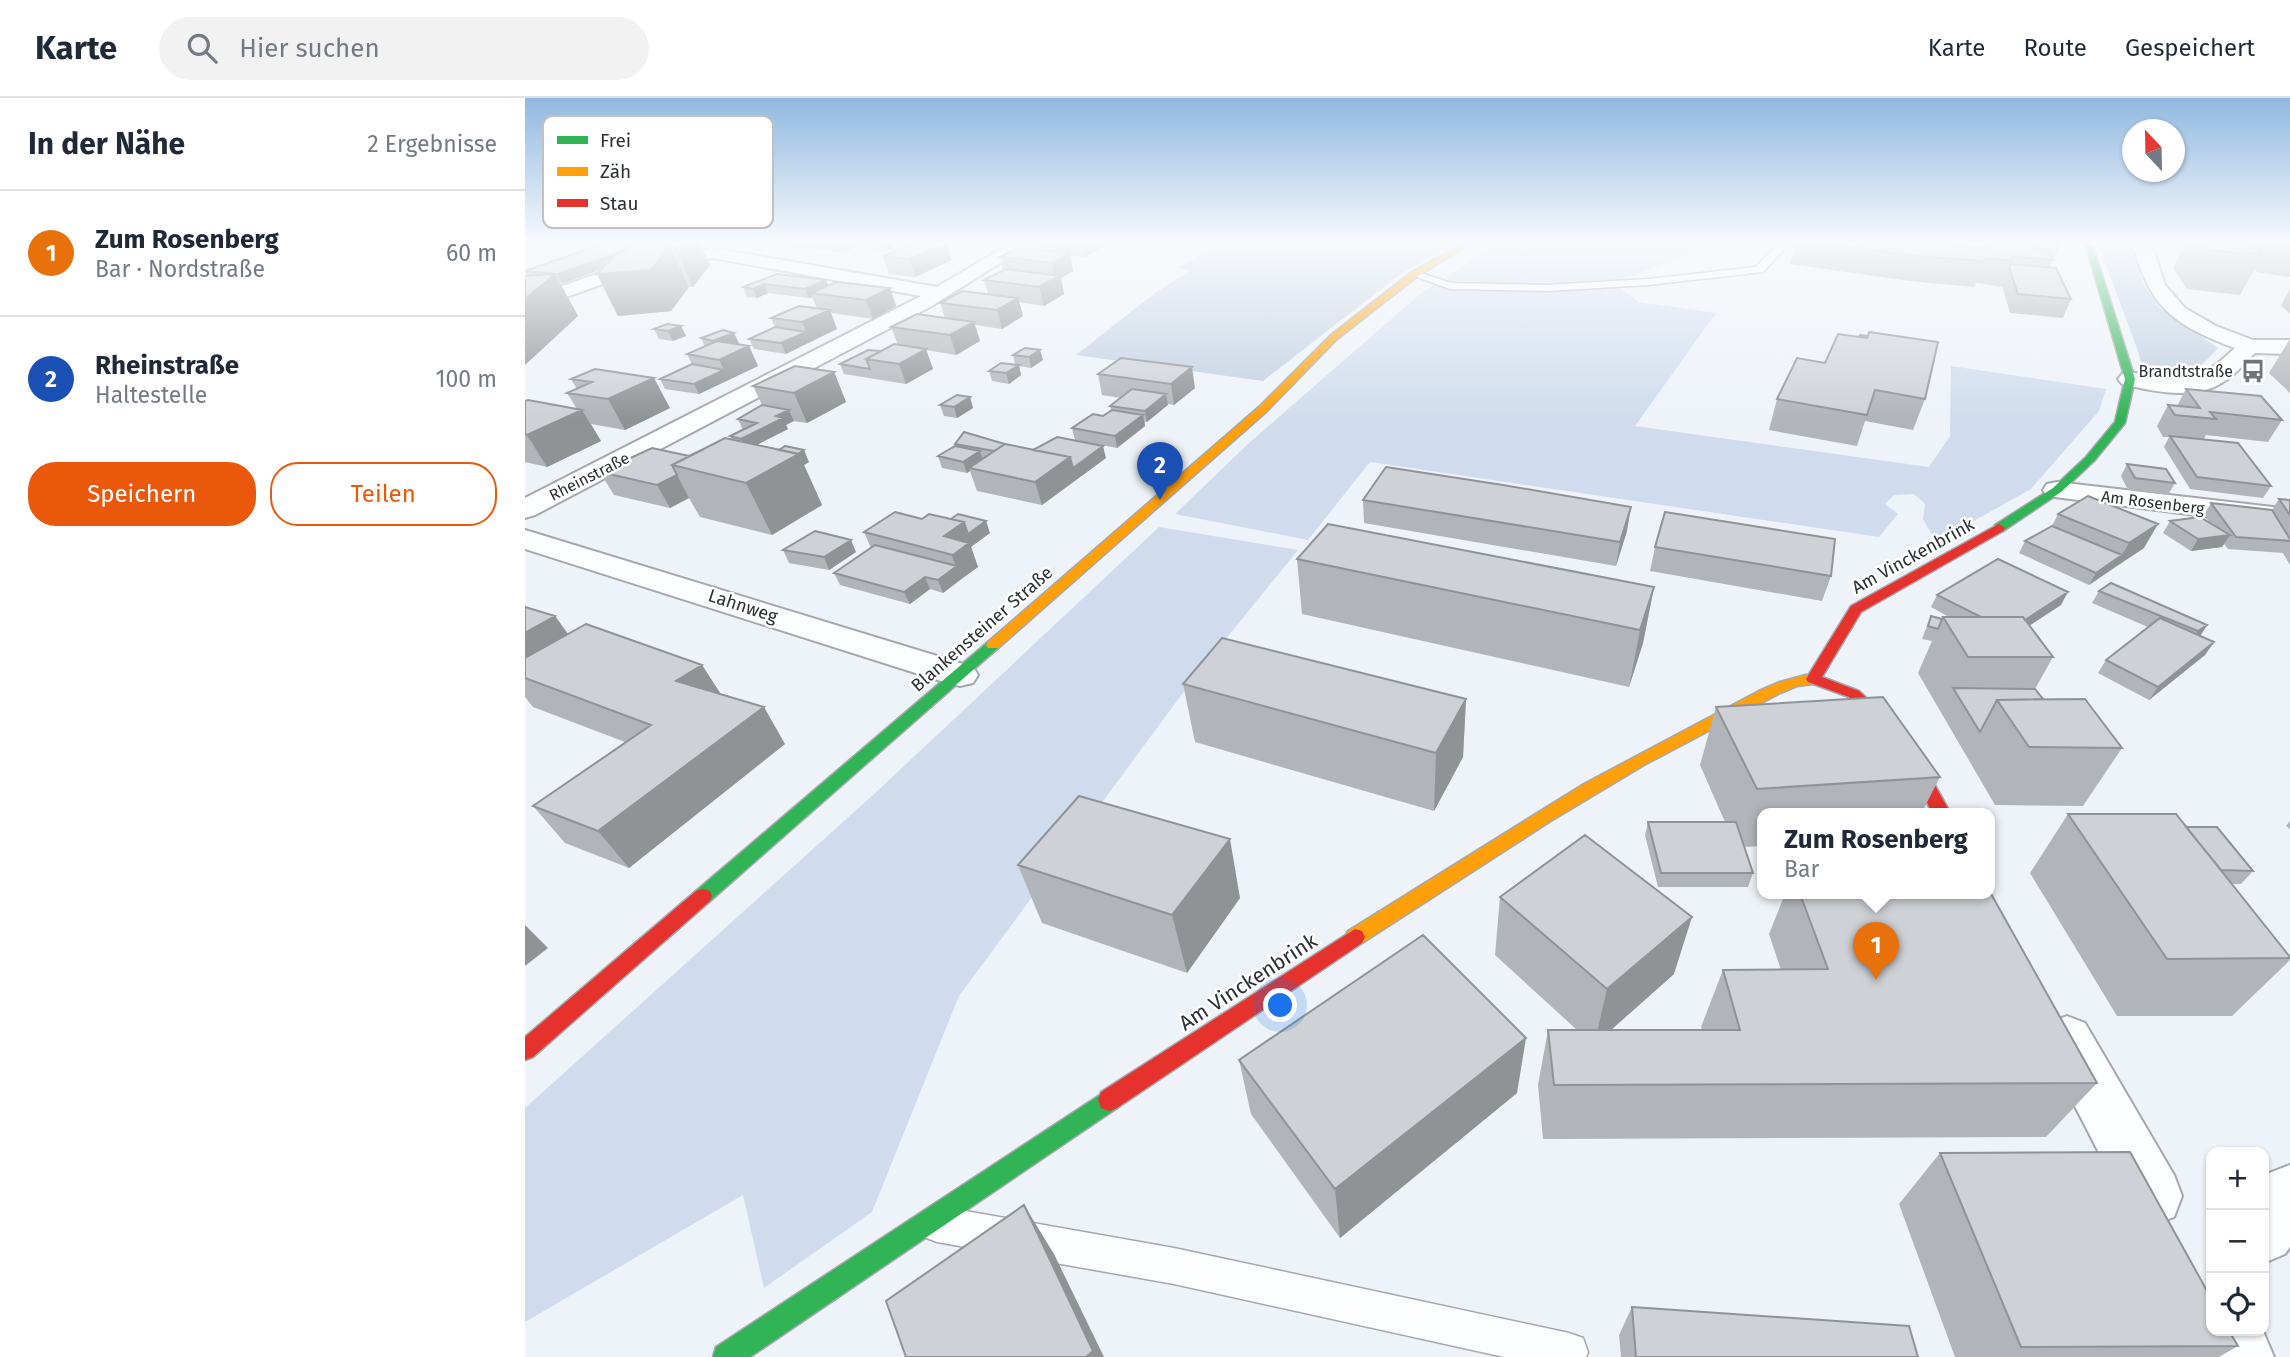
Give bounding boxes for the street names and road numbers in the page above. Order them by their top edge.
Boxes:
street label: Rheinstraße [546,448,633,505]
street label: Am Rosenberg [2100,487,2206,518]
street label: Am Vinckenbrink [1848,513,1979,599]
street label: Blankensteiner Straße [907,562,1057,696]
street label: Lahnweg [705,584,781,628]
street label: Am Vinckenbrink [1174,928,1322,1036]

